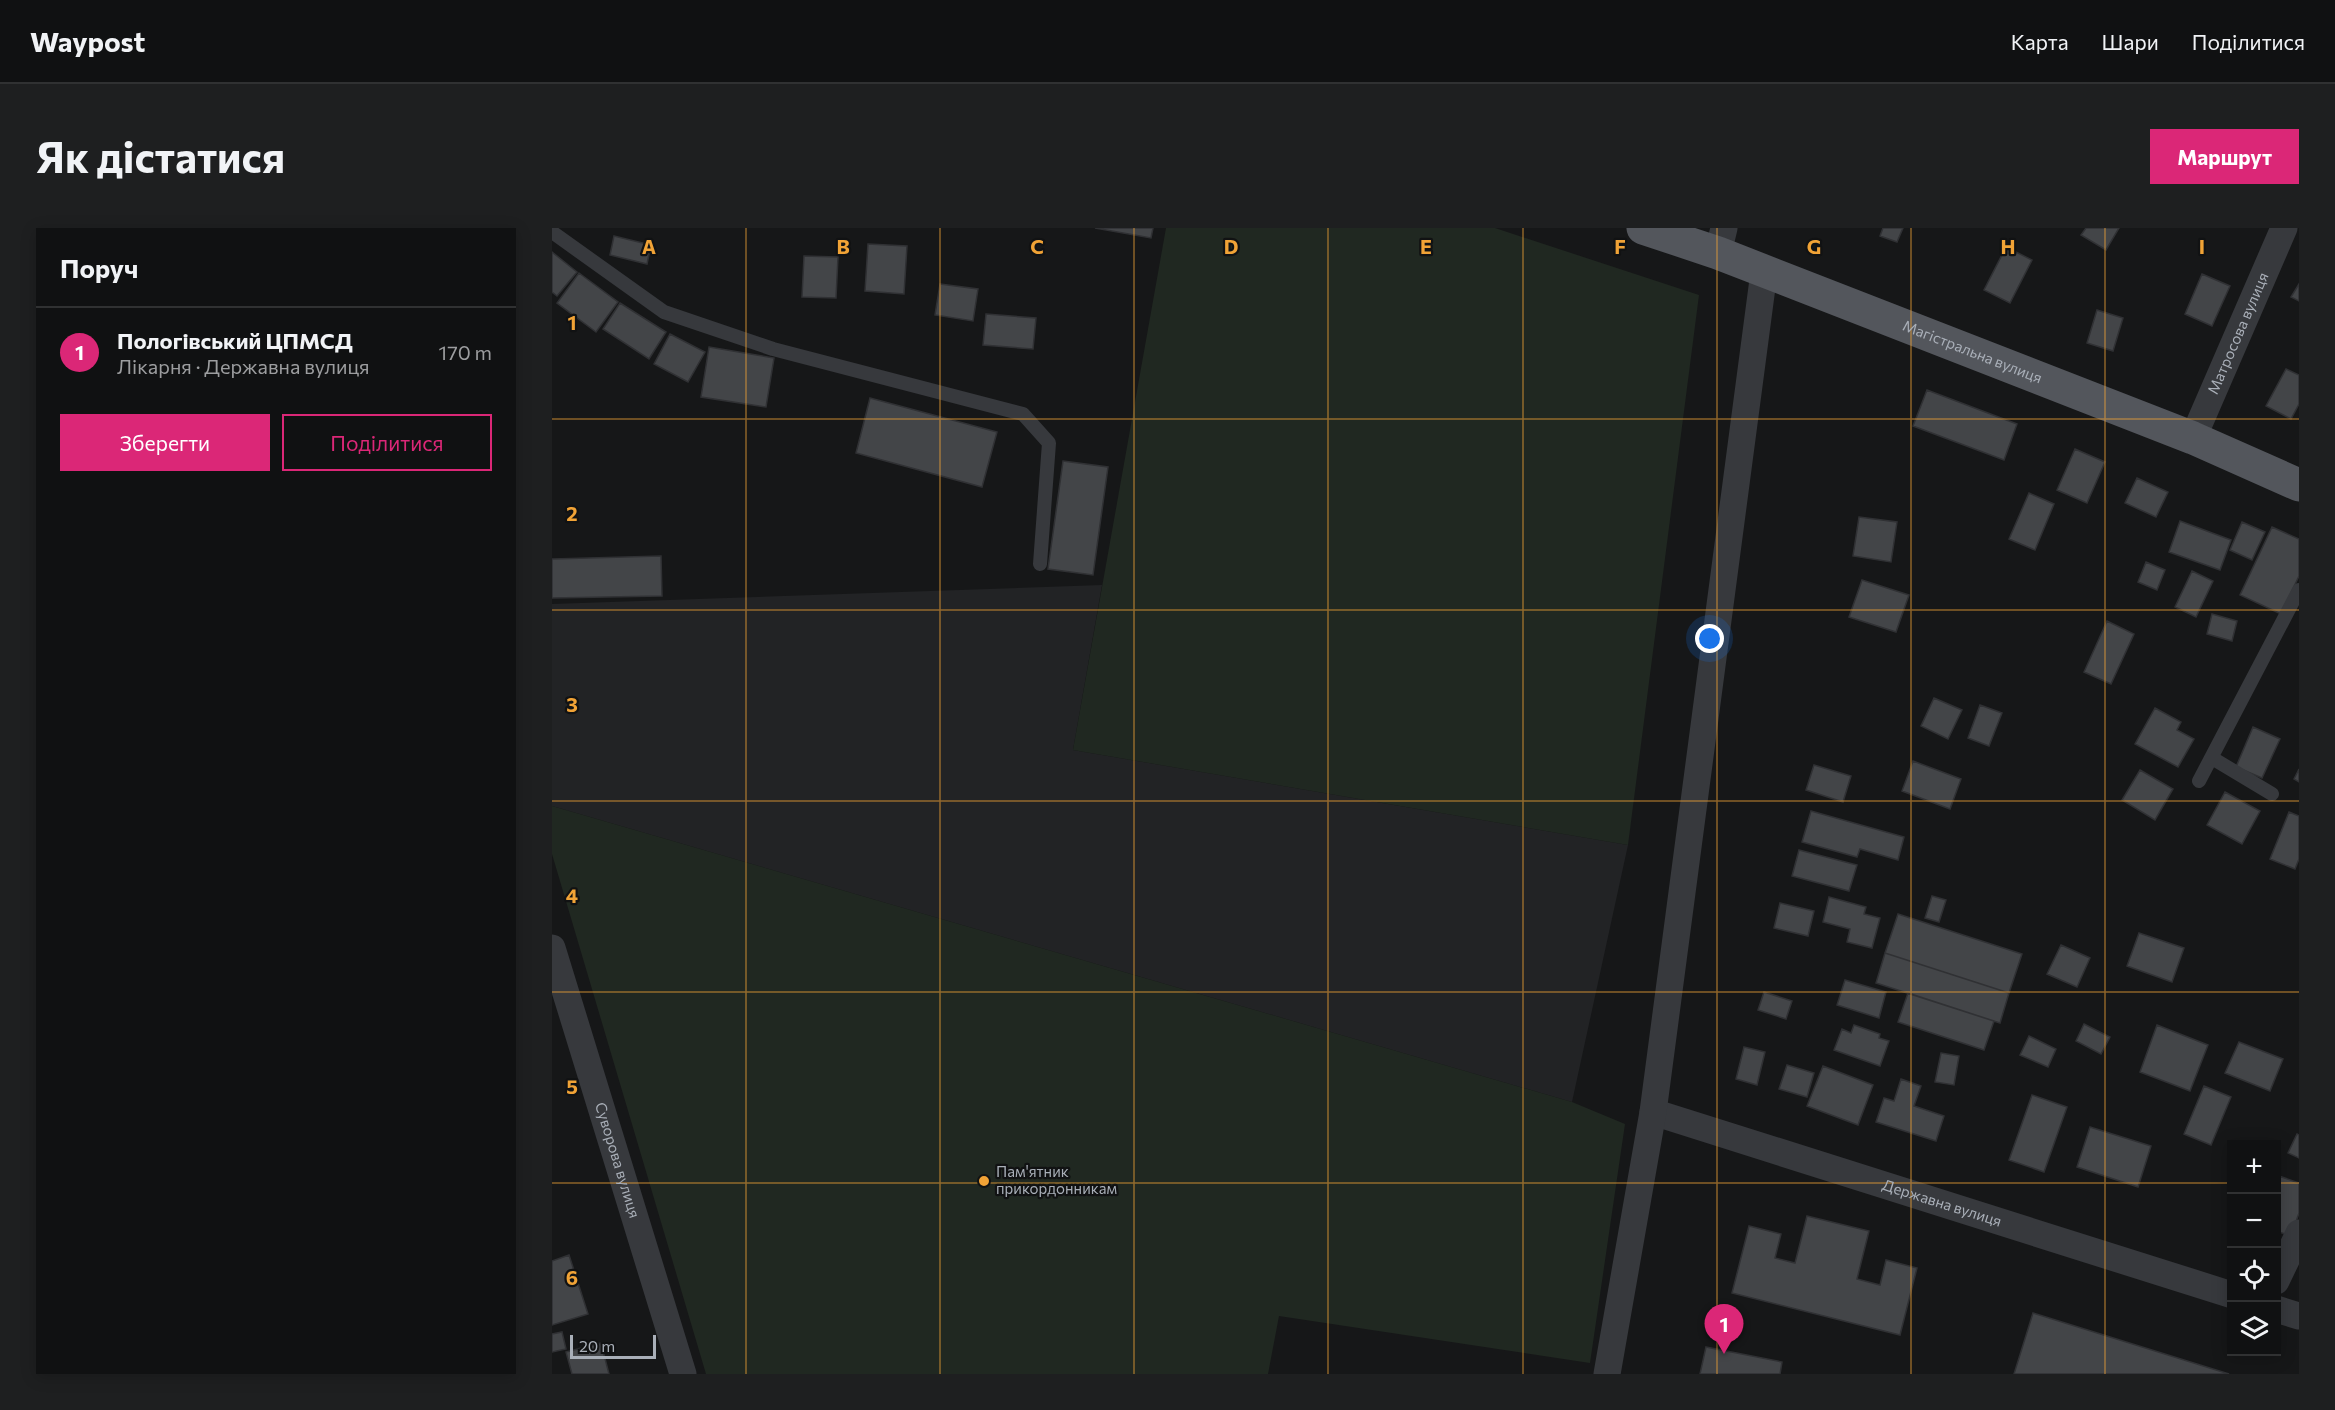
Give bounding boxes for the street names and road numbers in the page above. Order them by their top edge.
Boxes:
street label: Матросова вулиця [2203,269,2272,397]
street label: Магістральна вулиця [1900,316,2045,386]
street label: Суворова вулиця [592,1100,644,1220]
street label: Державна вулиця [1880,1175,2004,1230]

